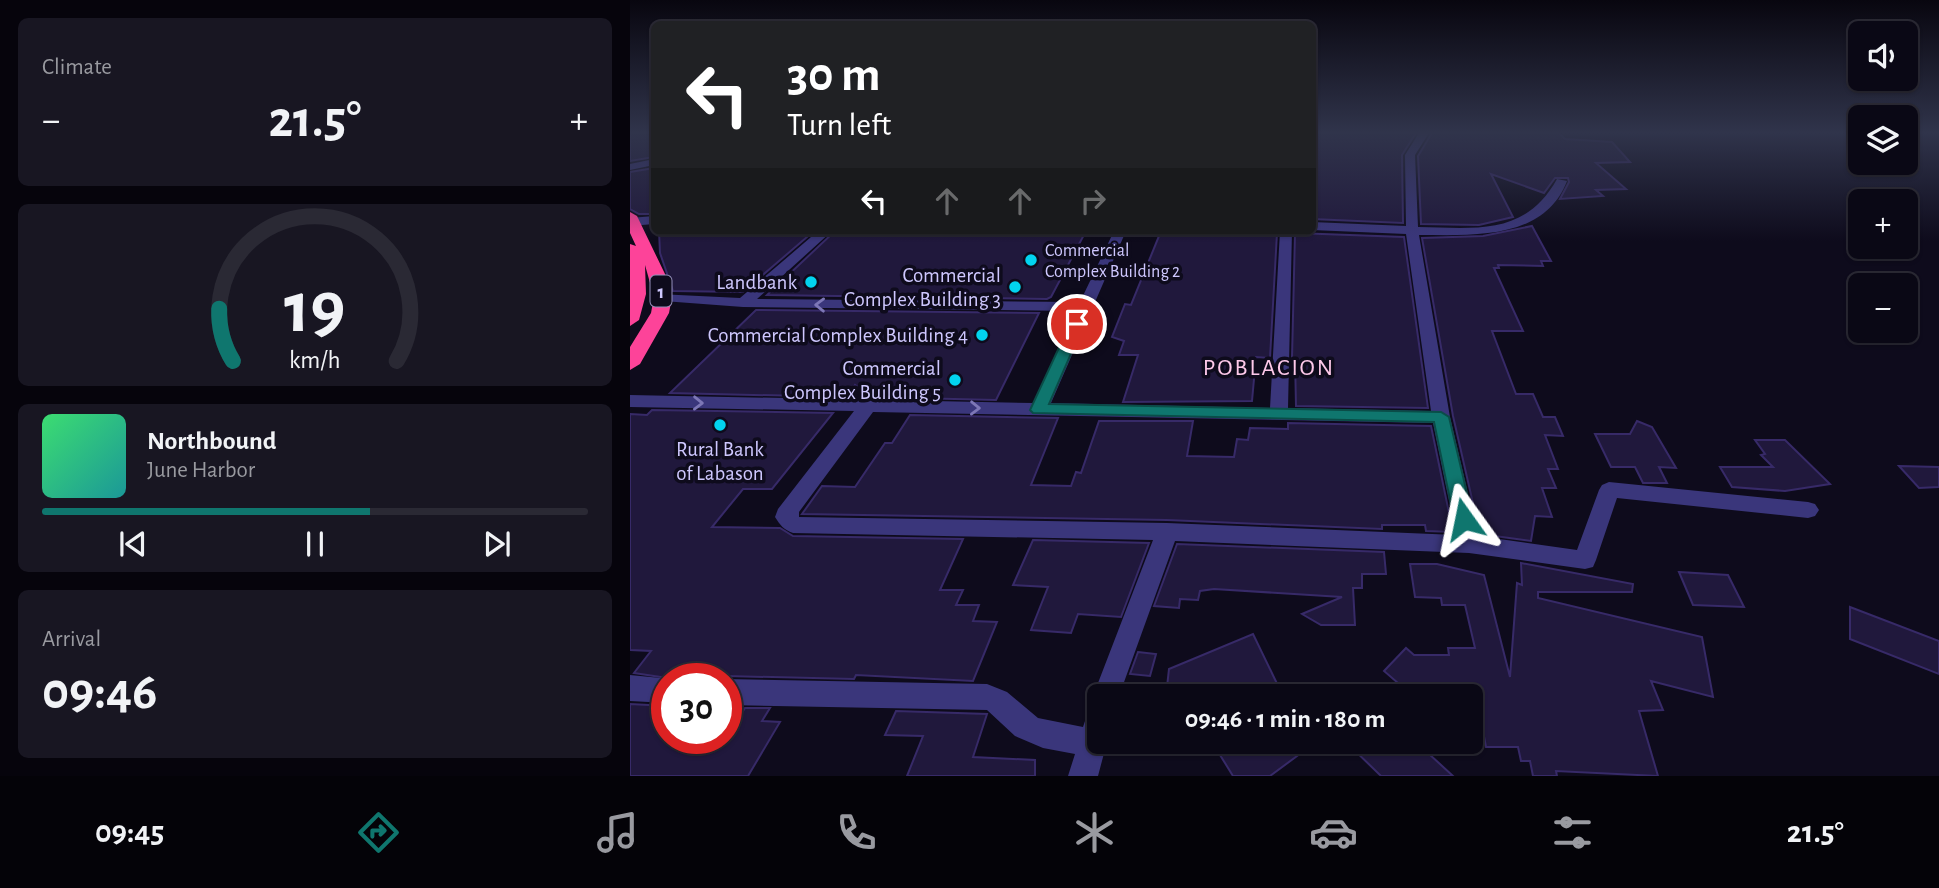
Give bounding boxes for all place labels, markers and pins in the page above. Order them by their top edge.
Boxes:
place label: Commercial Complex Building 2 [1045,242,1180,281]
marker: Commercial Complex Building 2 [1023,252,1039,268]
place label: Commercial Complex Building 3 [844,265,1001,310]
place label: Landbank [716,272,797,293]
marker: Landbank [803,274,819,290]
marker: Commercial Complex Building 3 [1007,279,1023,295]
pin [1047,294,1107,354]
place label: Commercial Complex Building 4 [708,325,968,346]
marker: Commercial Complex Building 4 [974,327,990,343]
place label: Commercial Complex Building 5 [784,358,941,403]
marker: Commercial Complex Building 5 [947,372,963,388]
marker: Rural Bank of Labason [712,417,728,433]
place label: Rural Bank of Labason [676,439,764,484]

